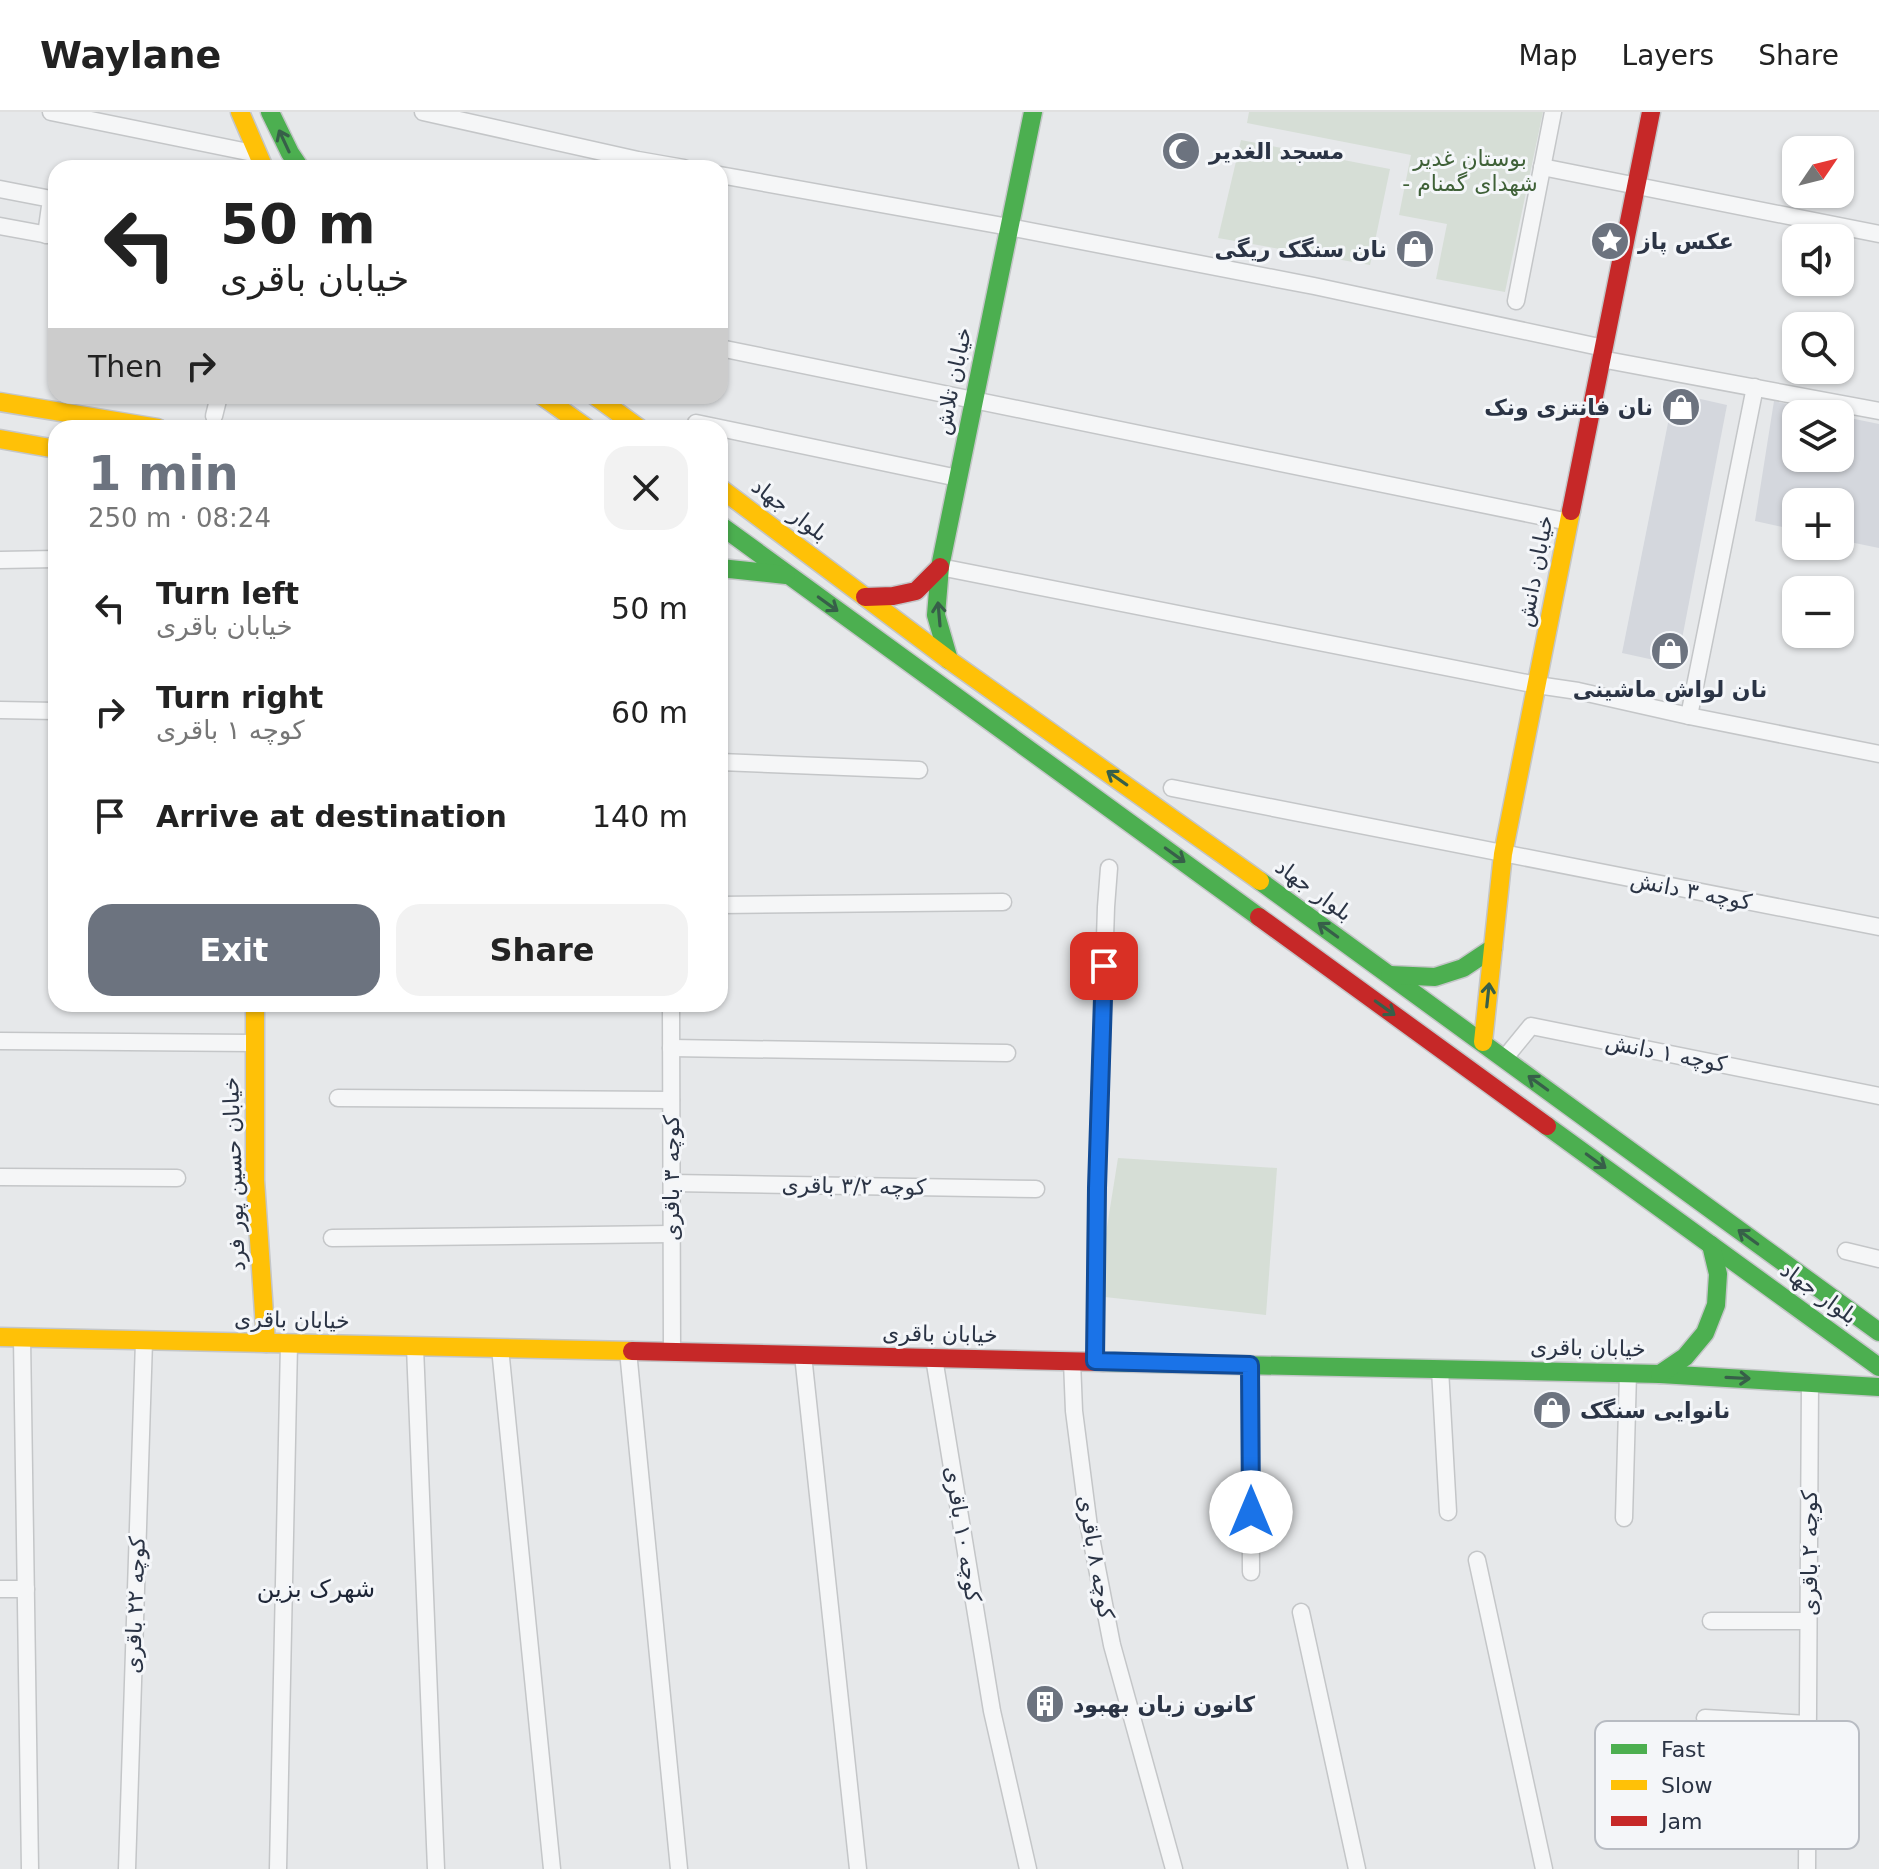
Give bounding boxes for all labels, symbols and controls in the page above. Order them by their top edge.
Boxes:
text: Waylane [40,33,221,77]
text: Map [1518,39,1578,72]
text: Layers [1622,39,1714,72]
text: Share [1758,39,1839,72]
one-way arrow [276,129,291,153]
mosque icon: مسجد الغدیر [1160,130,1202,172]
north arrow [1782,136,1854,208]
map controls [1782,136,1854,648]
place label: مسجد الغدیر [1208,139,1344,165]
park label: بوستان غدیر - شهدای گمنام [1402,146,1538,196]
text: 50 m [220,191,376,256]
icon: left [88,192,192,296]
place icon: عکس پاز [1589,220,1631,262]
button: sound [1782,224,1854,296]
shop icon: نان سنگک ریگی [1394,228,1436,270]
place label: عکس پاز [1637,229,1734,255]
place label: نان سنگک ریگی [1214,236,1387,262]
text: خیابان باقری [220,258,409,299]
button: search [1782,312,1854,384]
street label: خیابان تلاش [929,325,978,437]
icon: right [179,344,223,388]
text: Then [88,349,163,384]
shop icon: نان فانتزى ونک [1660,386,1702,428]
place label: نان فانتزى ونک [1484,395,1653,421]
button: layers [1782,400,1854,472]
text: 1 min [88,445,239,501]
button: close [604,446,688,530]
street label: بلوار جهاد [747,473,833,547]
button: + [1782,488,1854,560]
text: 250 m · 08:24 [88,503,271,533]
street label: خیابان دانش [1512,513,1559,629]
text: Turn left [156,576,299,611]
button: − [1782,576,1854,648]
icon: left [88,586,132,630]
text: 50 m [611,591,688,626]
one-way arrow [817,596,839,612]
one-way arrow [931,601,946,628]
text: خیابان باقری [156,611,293,641]
shop icon: نان لواش ماشينى [1649,630,1691,672]
place label: نان لواش ماشينى [1573,677,1767,703]
text: Turn right [156,680,323,715]
icon: right [88,690,132,734]
text: 60 m [611,695,688,730]
text: کوچه ۱ باقری [156,715,305,745]
one-way arrow [1107,770,1129,786]
icon: arrive [88,794,132,838]
text: Arrive at destination [156,799,507,834]
text: 140 m [592,799,688,834]
one-way arrow [1163,847,1185,863]
street label: بلوار جهاد [1271,854,1357,926]
street label: کوچه ۳ دانش [1628,867,1754,916]
button: Exit [88,904,380,996]
button: Share [396,904,688,996]
one-way arrow [1318,922,1340,938]
pin [1070,932,1138,1000]
icon: arrive [1082,944,1126,988]
one-way arrow [1480,982,1495,1009]
one-way arrow [1374,999,1395,1016]
street label: کوچه ۱ دانش [1603,1029,1729,1078]
one-way arrow [1528,1075,1549,1092]
street label: خیابان حسین پور فرد [218,1077,251,1271]
street label: کوچه ۳ باقری [659,1115,684,1241]
one-way arrow [1584,1153,1606,1169]
street label: کوچه ۳/۲ باقری [781,1172,927,1200]
one-way arrow [1738,1228,1759,1245]
street label: بلوار جهاد [1776,1257,1862,1329]
street label: خیابان باقری [234,1306,350,1334]
street label: خیابان باقری [882,1320,998,1348]
street label: خیابان باقری [1530,1334,1646,1362]
one-way arrow [1724,1371,1751,1386]
shop icon: نانوایی سنگک [1531,1389,1573,1431]
place label: نانوایی سنگک [1580,1397,1730,1424]
street label: کوچه ۱۰ باقری [940,1464,986,1604]
position arrow [1209,1470,1293,1554]
street label: کوچه ۲ باقری [1797,1490,1822,1616]
street label: کوچه ۸ باقری [1073,1493,1119,1622]
street label: کوچه ۲۲ باقری [120,1535,150,1674]
district label: شهرک بزین [257,1575,375,1603]
building icon: کانون زبان بهبود [1024,1683,1066,1725]
place label: کانون زبان بهبود [1073,1692,1255,1718]
legend [1595,1721,1859,1849]
text: Fast [1661,1737,1706,1762]
text: Slow [1661,1773,1713,1798]
text: Jam [1659,1809,1702,1834]

